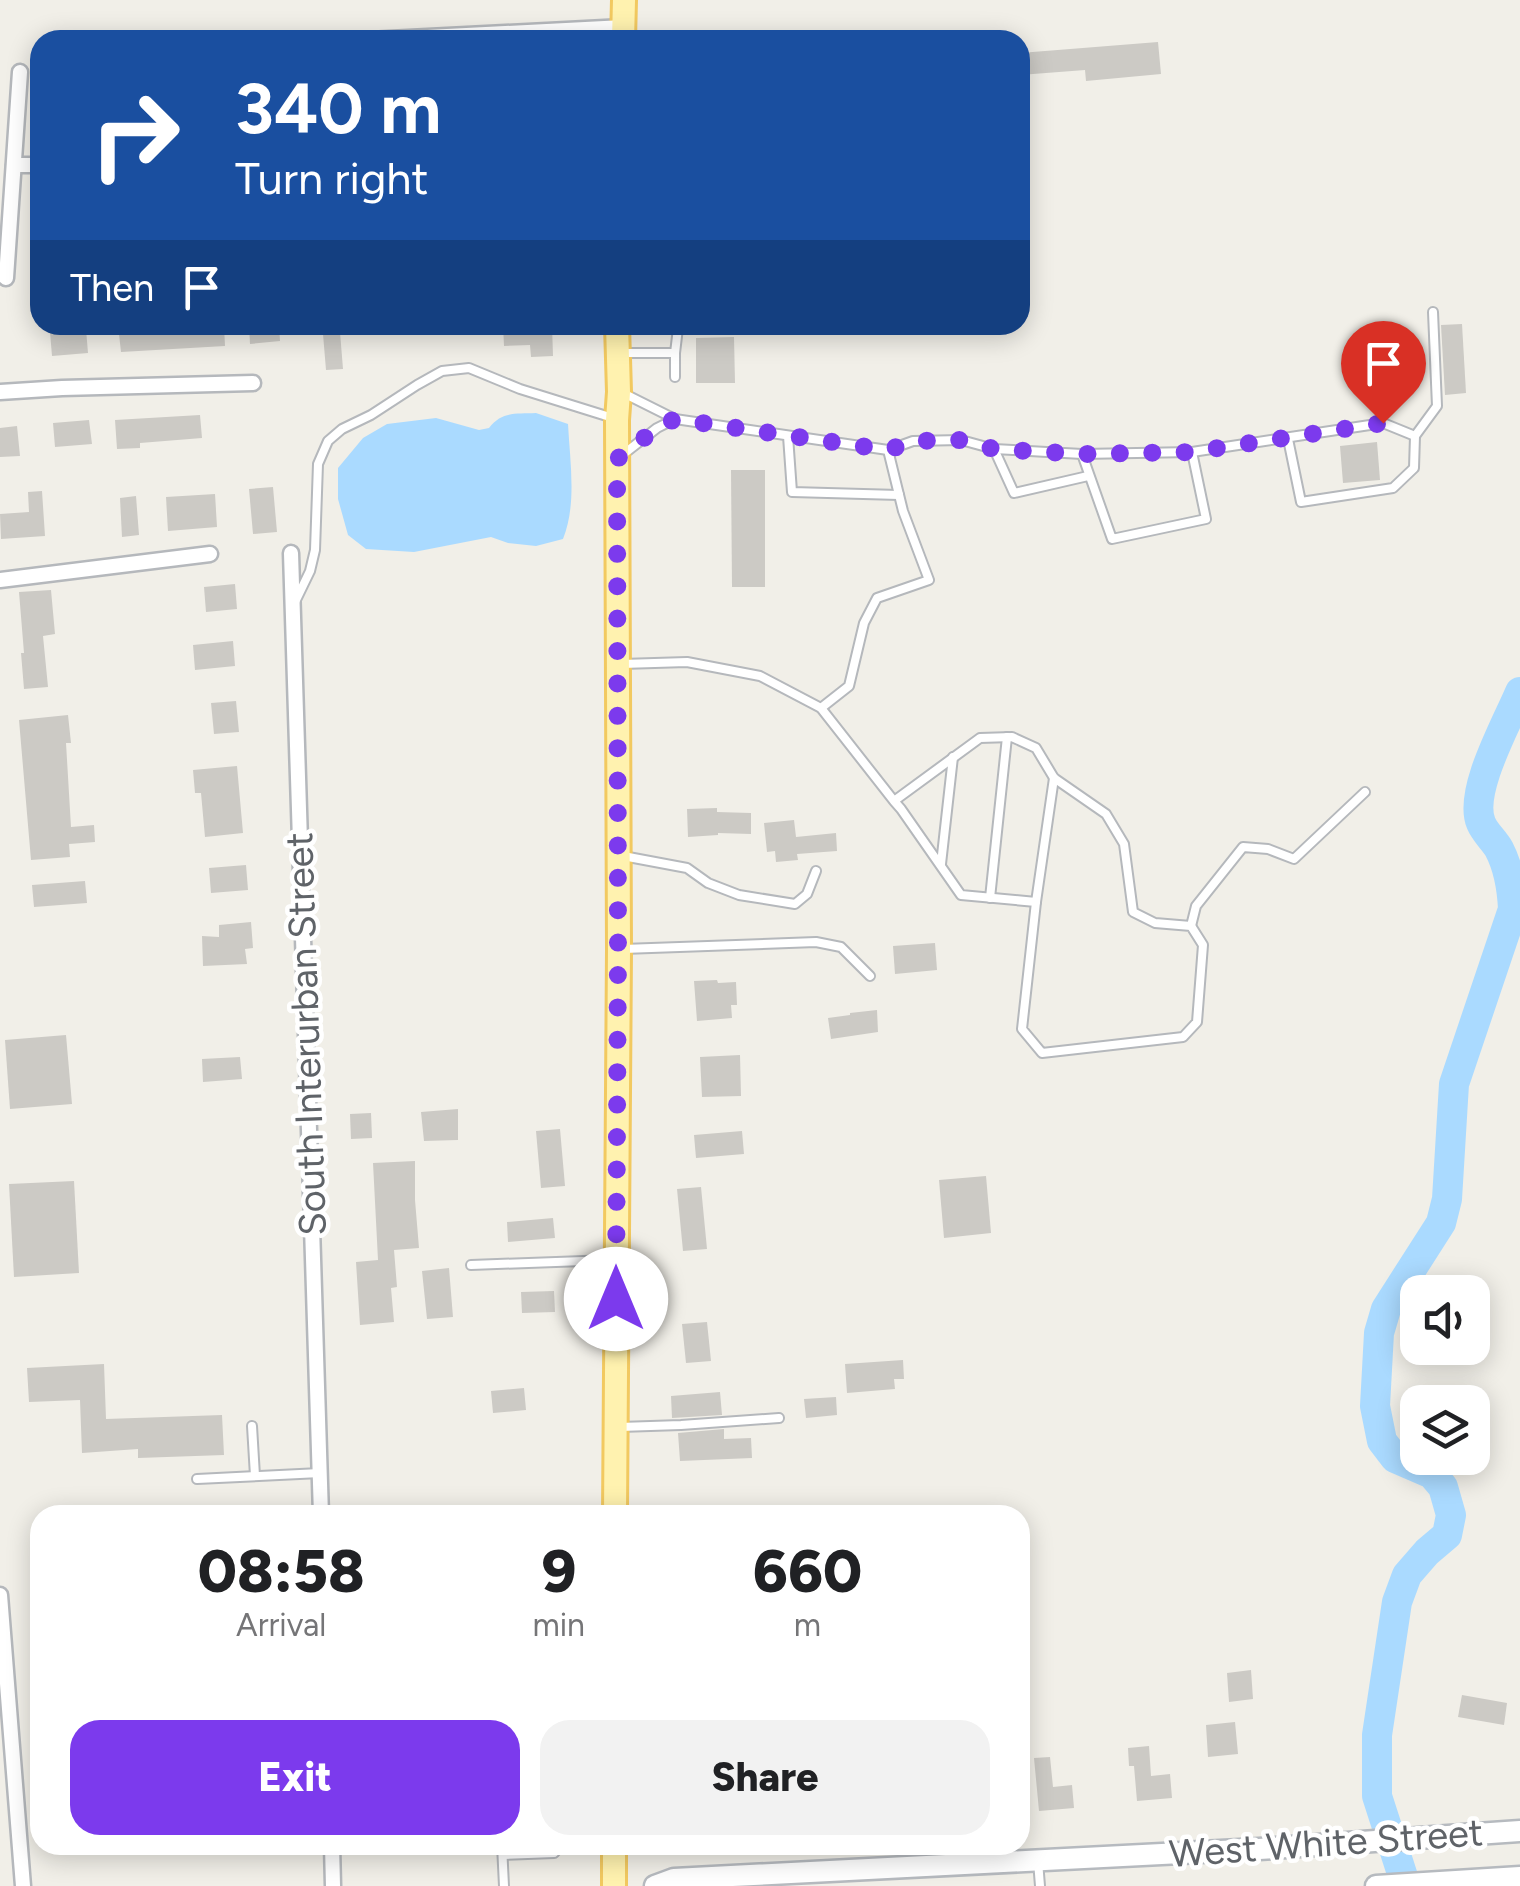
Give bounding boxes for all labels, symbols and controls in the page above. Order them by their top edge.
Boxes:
text: 340 m [235,66,441,151]
icon: right [70,70,200,200]
text: Turn right [235,151,428,205]
icon: arrive [174,260,229,315]
text: Then [70,265,154,311]
pin [1341,321,1426,424]
icon: arrive [1356,336,1411,391]
street label: South Interurban Street [276,832,336,1236]
position arrow [564,1247,668,1351]
map controls [1400,1275,1490,1475]
button: sound [1400,1275,1490,1365]
button: layers [1400,1385,1490,1475]
text: 08:58 [198,1535,365,1607]
text: 9 [541,1535,576,1607]
text: 660 [753,1535,862,1607]
text: Arrival [236,1606,326,1644]
text: min [532,1606,585,1644]
text: m [794,1606,821,1644]
button: Exit [70,1720,520,1835]
button: Share [540,1720,990,1835]
street label: West White Street [1168,1809,1484,1877]

